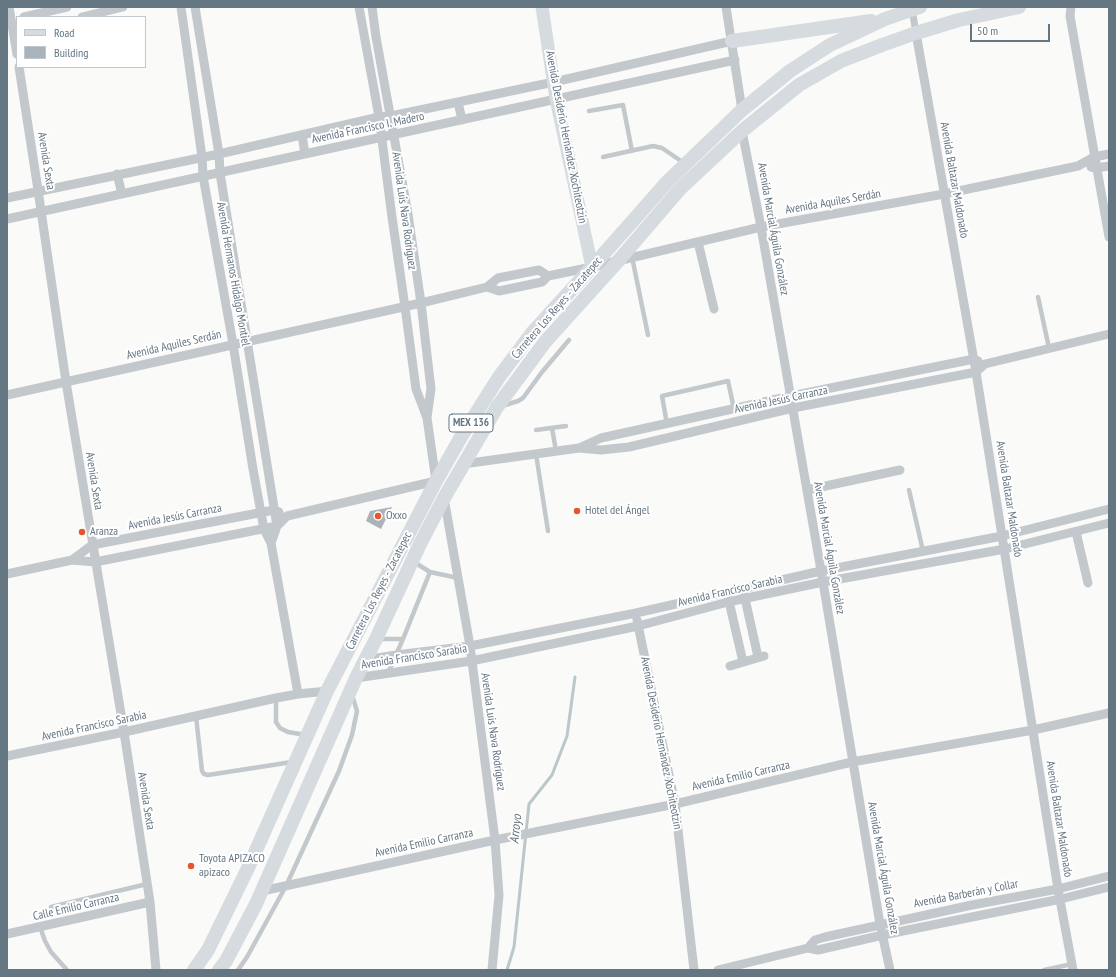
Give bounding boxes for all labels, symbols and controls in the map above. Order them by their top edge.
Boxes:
legend [16,16,146,68]
scale bar [972,16,1052,42]
text: 50 m [977,23,998,38]
text: Road [54,25,74,40]
text: Building [54,45,89,60]
street label: Avenida Desiderio Hernández Xochiteotzin [542,49,590,225]
street label: Avenida Francisco I. Madero [310,109,426,147]
street label: Avenida Baltazar Maldonado [937,121,971,239]
street label: Avenida Sexta [34,131,58,191]
street label: Avenida Luis Nava Rodríguez [389,151,419,271]
street label: Avenida Marcial Águila González [754,162,792,296]
street label: Avenida Aquiles Serdán [784,186,882,218]
street label: Avenida Hermanos Hidalgo Montiel [213,201,253,347]
street label: Carretera Los Reyes - Zacatepec [509,254,605,362]
street label: Avenida Aquiles Serdán [125,327,223,363]
street label: Avenida Jesús Carranza [733,383,829,417]
road number: MEX 136 [449,414,493,432]
street label: Avenida Baltazar Maldonado [993,440,1025,558]
street label: Avenida Sexta [82,451,106,511]
street label: Avenida Marcial Águila González [810,481,848,615]
street label: Avenida Jesús Carranza [127,501,223,533]
place label: Hotel del Ángel [585,504,649,518]
marker: Hotel del Ángel [572,506,582,516]
place label: Oxxo [386,509,407,523]
marker: Oxxo [373,511,383,521]
place label: Aranza [90,525,118,539]
marker: Aranza [77,527,87,537]
street label: Carretera Los Reyes - Zacatepec [343,530,415,652]
street label: Avenida Francisco Sarabia [676,572,784,610]
street label: Avenida Francisco Sarabia [360,642,468,672]
street label: Avenida Desiderio Hernández Xochiteotzin [637,655,685,831]
street label: Avenida Luis Nava Rodríguez [478,672,508,792]
street label: Avenida Francisco Sarabia [40,708,148,744]
street label: Avenida Emilio Carranza [691,758,791,794]
street label: Avenida Baltazar Maldonado [1043,760,1075,878]
street label: Avenida Sexta [134,771,158,831]
street label: Avenida Marcial Águila González [864,801,902,935]
water label: Arroyo [507,814,525,844]
street label: Avenida Emilio Carranza [374,826,474,860]
place label: Toyota APIZACO apizaco [199,852,265,880]
marker: Toyota APIZACO apizaco [186,861,196,871]
street label: Avenida Barberán y Collar [912,877,1020,911]
street label: Calle Emilio Carranza [32,890,120,924]

